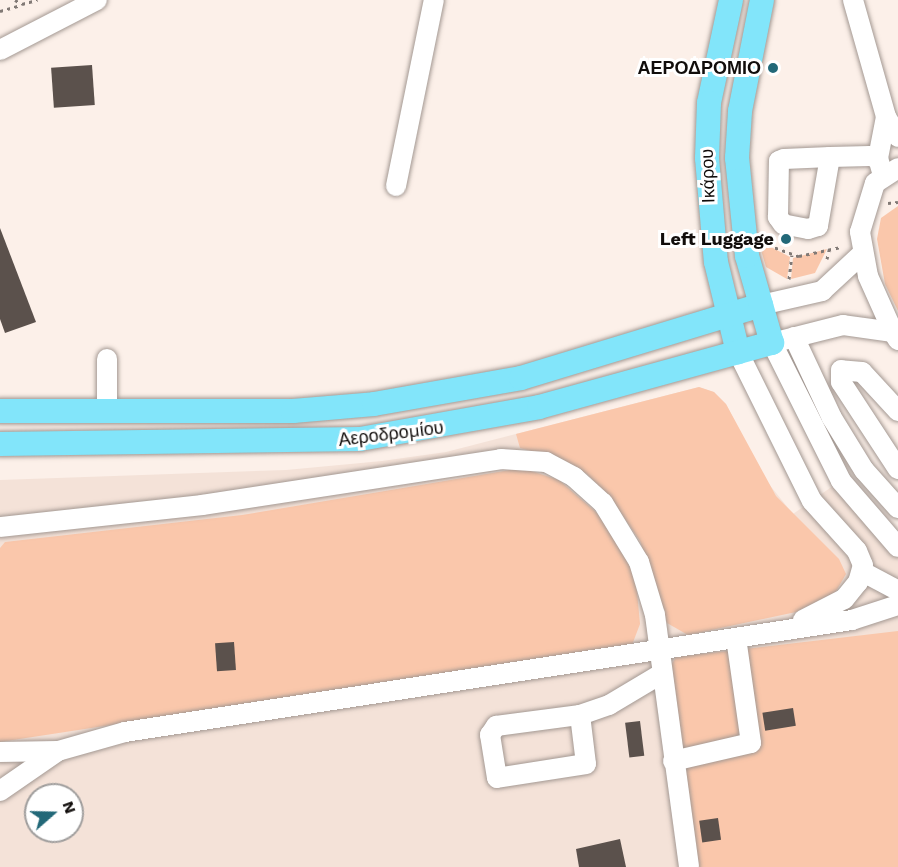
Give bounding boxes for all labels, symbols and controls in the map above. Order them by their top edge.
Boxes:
place label: ΑΕΡΟΔΡΟΜΙΟ [638,57,761,79]
marker: ΑΕΡΟΔΡΟΜΙΟ [766,61,780,75]
street label: Ικάρου [696,148,720,204]
place label: Left Luggage [660,228,774,250]
marker: Left Luggage [779,232,793,246]
street label: Αεροδρομίου [337,417,445,451]
north arrow [24,783,84,843]
text: N [59,799,80,816]

